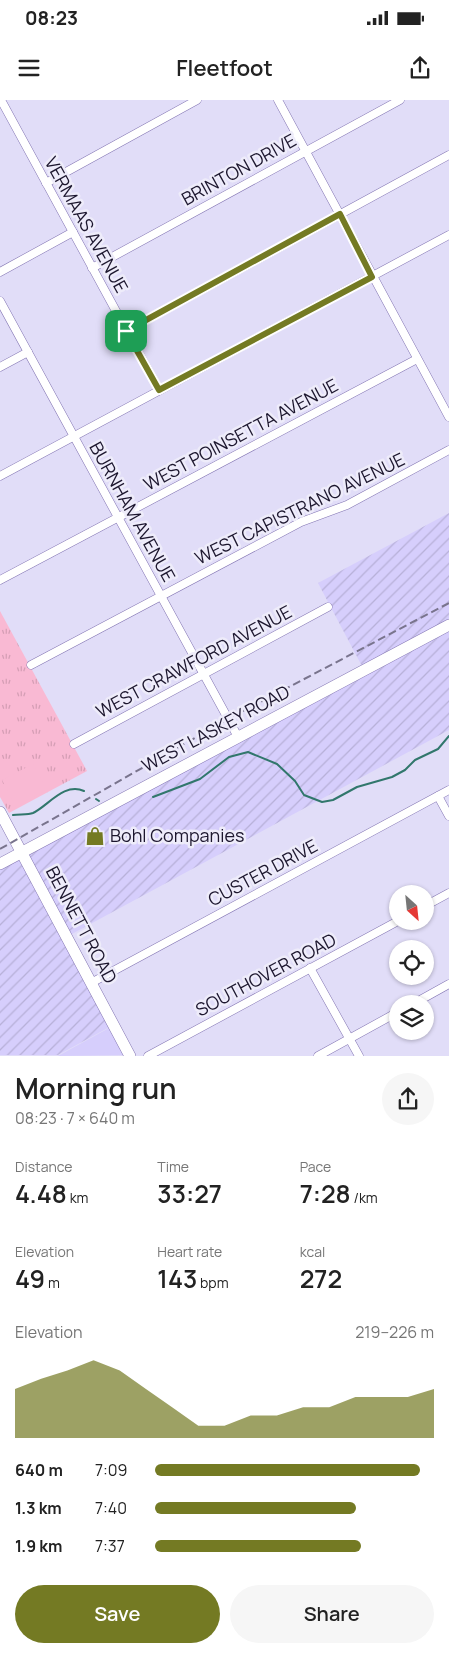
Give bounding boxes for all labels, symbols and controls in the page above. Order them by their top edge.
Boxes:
text: 08:23 [25,5,78,31]
text: Fleetfoot [176,53,273,83]
icon: menu [15,54,43,82]
icon: share [406,54,434,82]
street label: BRINTON DRIVE [177,128,300,210]
street label: VERMAAS AVENUE [40,152,134,297]
pin [105,310,147,352]
icon: arrive [112,317,140,345]
street label: WEST POINSETTA AVENUE [139,373,342,496]
street label: BURNHAM AVENUE [84,437,181,586]
street label: WEST CAPISTRANO AVENUE [191,447,408,569]
street label: WEST CRAWFORD AVENUE [92,599,296,723]
street label: WEST LASKEY ROAD [137,679,294,777]
place label: Bohl Companies [110,823,245,847]
shop icon: Bohl Companies [84,825,106,847]
street label: CUSTER DRIVE [204,833,321,911]
street label: BENNETT ROAD [41,862,123,987]
north arrow [389,885,434,930]
map controls [389,885,434,1040]
street label: SOUTHOVER ROAD [191,927,340,1021]
button: locate [389,940,434,985]
button: layers [389,995,434,1040]
text: Morning run [15,1069,176,1107]
button: share [382,1073,434,1125]
text: 08:23 · 7 × 640 m [15,1107,135,1129]
text: Distance [15,1157,72,1176]
text: Time [157,1157,189,1176]
text: Pace [300,1157,331,1176]
text: 4.48 [15,1176,67,1211]
text: 33:27 [157,1176,222,1211]
text: 7:28 [300,1176,351,1211]
text: km [67,1188,88,1207]
text: /km [351,1188,378,1207]
text: Elevation [15,1242,74,1261]
text: Heart rate [157,1242,222,1261]
text: kcal [300,1242,325,1261]
text: 49 [15,1261,45,1296]
text: 143 [157,1261,197,1296]
text: 272 [300,1261,342,1296]
text: m [45,1273,60,1292]
text: bpm [197,1273,229,1292]
text: Elevation [15,1321,83,1343]
text: 219–226 m [355,1321,434,1343]
text: 640 m [15,1459,63,1481]
text: 7:09 [95,1459,128,1481]
text: 1.3 km [15,1497,62,1519]
text: 7:40 [95,1497,127,1519]
text: 1.9 km [15,1535,62,1557]
text: 7:37 [95,1535,125,1557]
button: Save [15,1585,220,1643]
button: Share [230,1585,434,1643]

